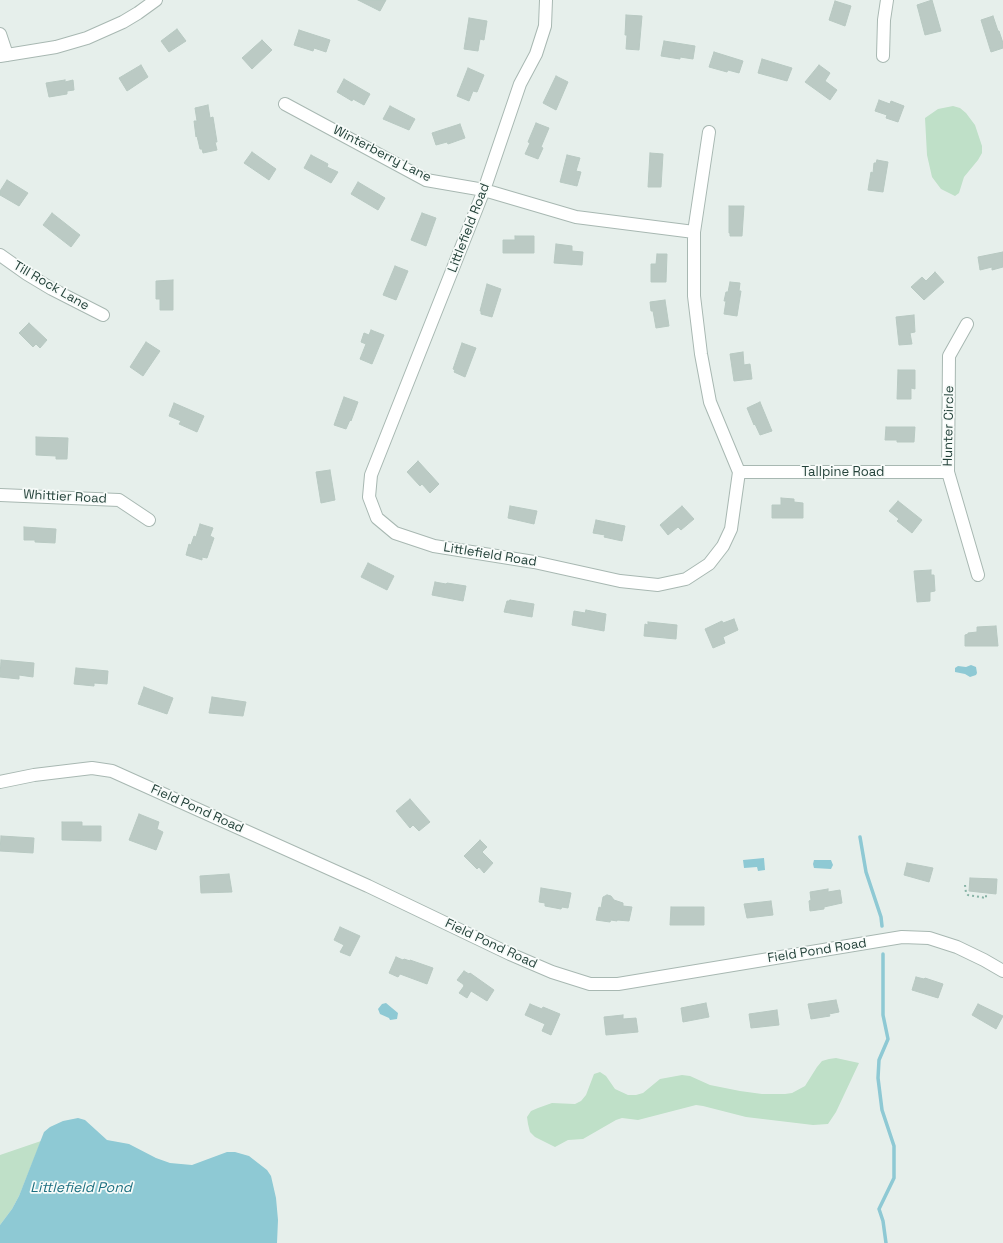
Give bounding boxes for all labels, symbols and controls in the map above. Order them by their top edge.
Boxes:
street label: Winterberry Lane [330,123,434,185]
street label: Littlefield Road [445,181,493,275]
street label: Till Rock Lane [10,258,92,314]
street label: Hunter Circle [940,385,958,467]
street label: Tallpine Road [802,464,884,480]
street label: Whittier Road [23,487,107,507]
street label: Littlefield Road [442,540,538,570]
street label: Field Pond Road [148,782,246,836]
street label: Field Pond Road [442,916,540,972]
street label: Field Pond Road [766,935,868,967]
water label: Littlefield Pond [30,1180,132,1196]

